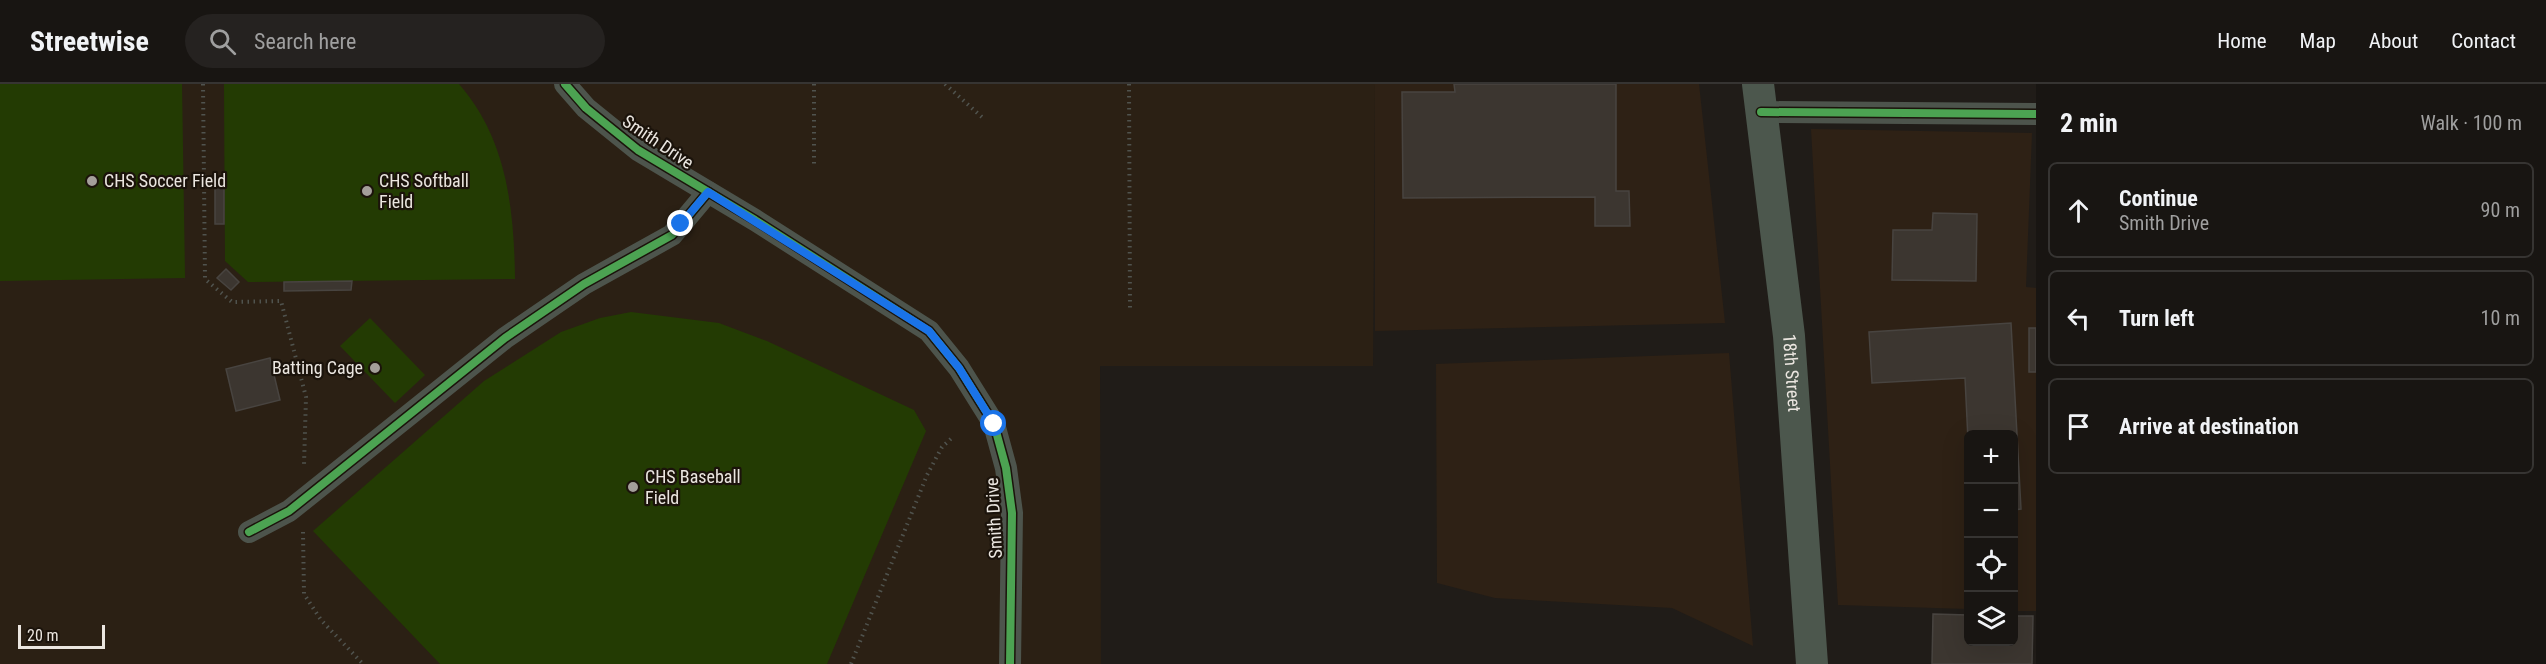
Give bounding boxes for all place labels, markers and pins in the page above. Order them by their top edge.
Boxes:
place label: CHS Soccer Field [104,170,226,191]
place label: CHS Softball Field [379,170,469,212]
marker: CHS Soccer Field [85,174,99,188]
marker: CHS Softball Field [360,184,374,198]
place label: Batting Cage [272,357,363,378]
marker: Batting Cage [368,361,382,375]
place label: CHS Baseball Field [645,466,741,508]
marker: CHS Baseball Field [626,480,640,494]

